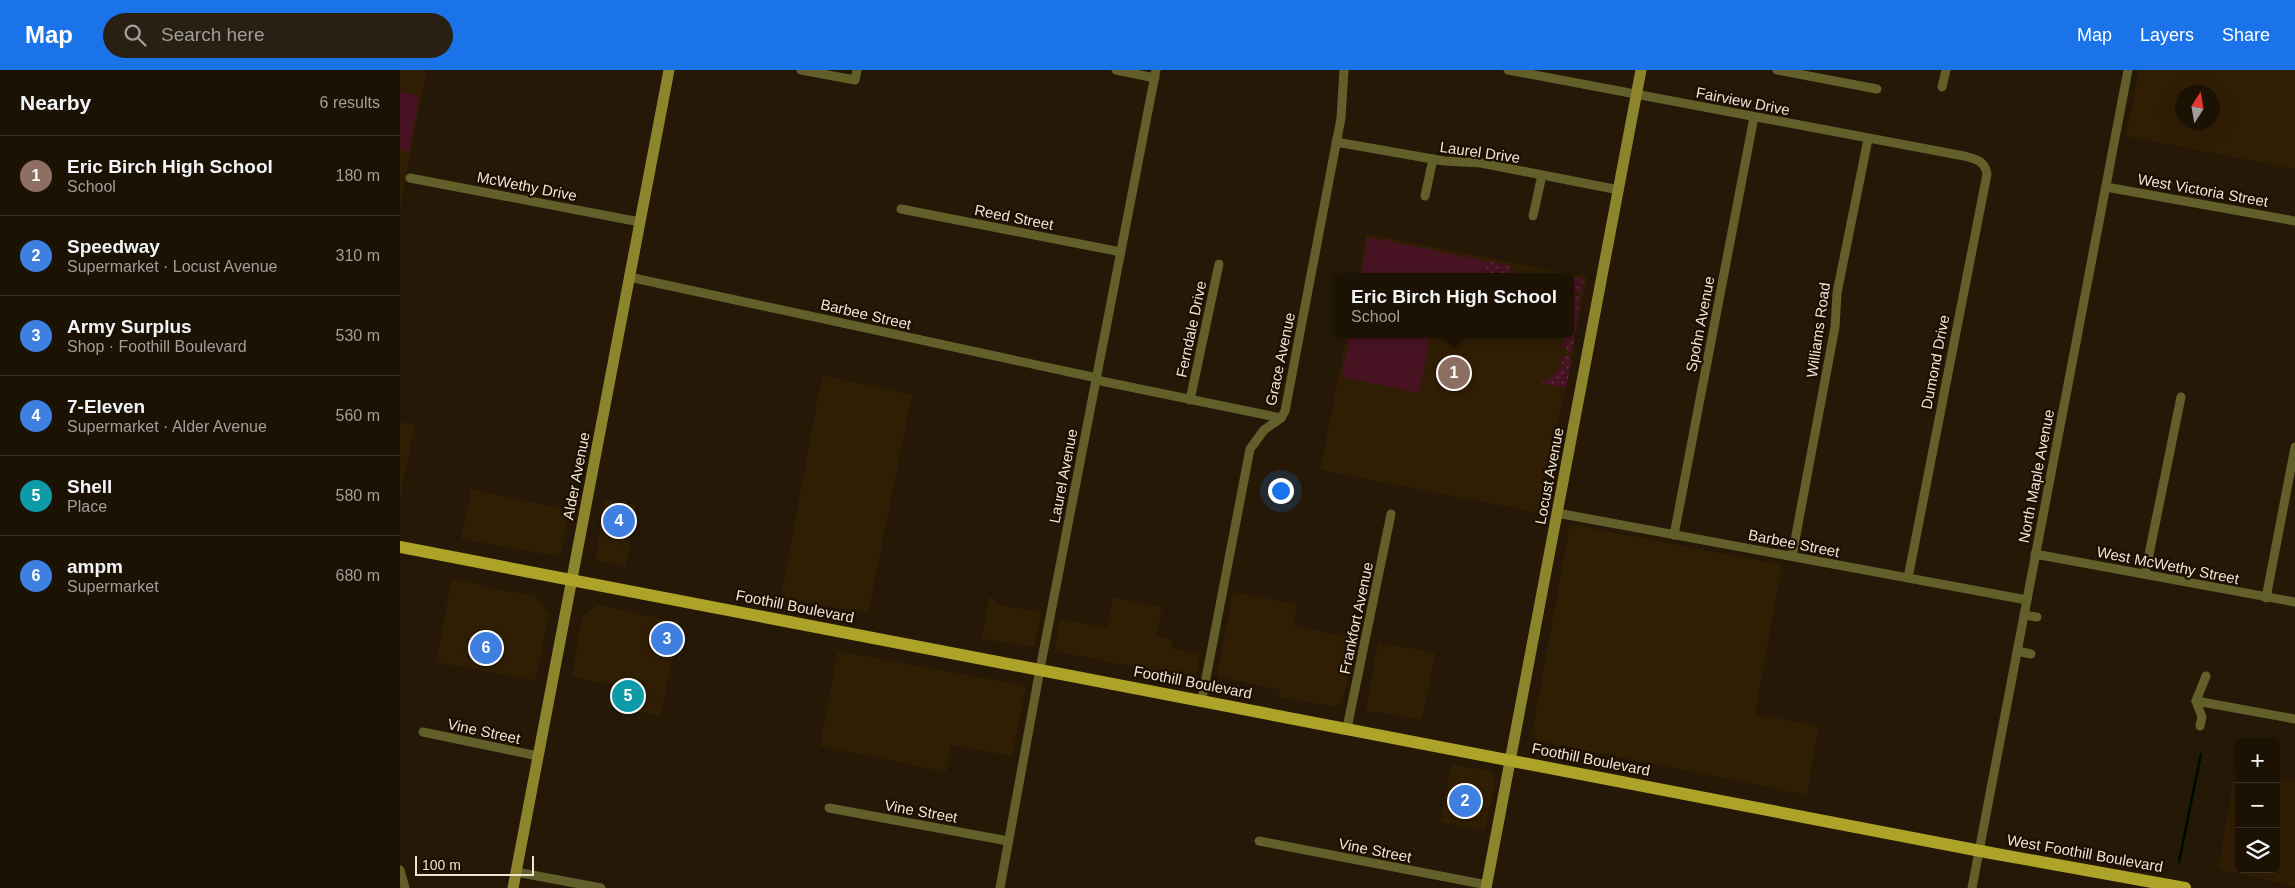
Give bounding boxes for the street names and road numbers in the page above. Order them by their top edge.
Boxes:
street label: Fairview Drive [1695,84,1791,118]
street label: Laurel Drive [1439,138,1521,166]
street label: McWethy Drive [476,168,578,204]
street label: West Victoria Street [2137,170,2270,210]
street label: Reed Street [973,201,1056,233]
street label: Spohn Avenue [1682,275,1718,373]
street label: Ferndale Drive [1172,279,1210,379]
street label: Williams Road [1803,281,1833,379]
street label: Barbee Street [819,295,914,333]
street label: Grace Avenue [1262,311,1298,407]
street label: Dumond Drive [1918,313,1952,411]
street label: North Maple Avenue [2015,408,2057,544]
street label: Locust Avenue [1531,426,1567,526]
street label: Laurel Avenue [1046,427,1080,525]
street label: Alder Avenue [559,431,593,521]
street label: Barbee Street [1747,526,1842,560]
street label: West McWethy Street [2095,543,2241,587]
street label: Frankfort Avenue [1336,560,1376,676]
street label: Foothill Boulevard [734,586,856,626]
street label: Foothill Boulevard [1132,662,1254,702]
street label: Vine Street [446,715,523,747]
street label: Foothill Boulevard [1530,739,1652,779]
street label: Vine Street [883,796,960,826]
street label: West Foothill Boulevard [2006,831,2164,875]
street label: Vine Street [1337,835,1414,866]

